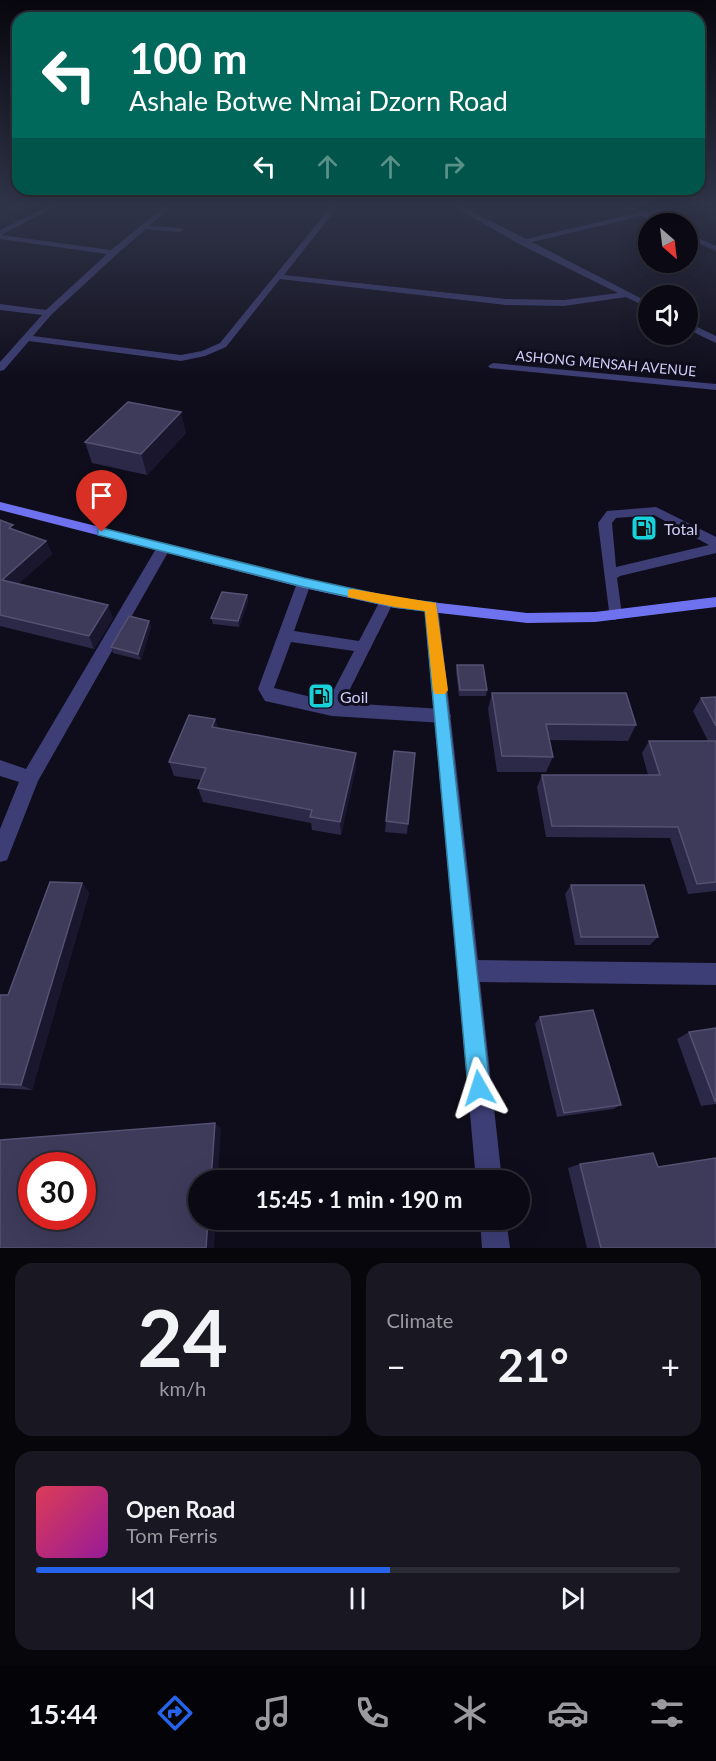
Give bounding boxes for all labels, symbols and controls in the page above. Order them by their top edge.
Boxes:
text: 100 m [129,33,247,83]
icon: left [30,36,108,114]
text: Ashale Botwe Nmai Dzorn Road [129,84,508,117]
icon: left [248,150,281,183]
icon: ahead [311,150,344,183]
icon: ahead [374,150,407,183]
icon: right [437,150,470,183]
north arrow [638,213,698,273]
map controls [638,213,698,345]
button: sound [638,285,698,345]
street label: ASHONG MENSAH AVENUE [515,347,697,379]
pin [76,470,127,532]
icon: arrive [85,479,118,512]
fuel station icon: Total [629,513,659,543]
place label: Total [664,519,698,538]
fuel station icon: Goil [306,681,336,711]
place label: Goil [340,687,368,706]
position arrow [447,1056,511,1120]
speed limit sign: 30 [18,1152,96,1230]
text: 15:45 · 1 min · 190 m [256,1186,462,1213]
text: 24 [138,1290,228,1384]
text: Climate [387,1308,453,1332]
text: 21° [498,1338,569,1392]
text: − [387,1346,406,1386]
text: + [661,1346,680,1386]
text: km/h [159,1376,206,1400]
text: Open Road [126,1496,235,1523]
text: Tom Ferris [126,1523,217,1547]
icon: previous [127,1582,160,1615]
icon: pause [341,1582,374,1615]
icon: next [556,1582,589,1615]
icon: directions [154,1692,196,1734]
icon: music [252,1692,294,1734]
icon: phone [351,1692,393,1734]
icon: climate [449,1692,491,1734]
icon: car [547,1692,589,1734]
icon: filters [646,1692,688,1734]
text: 15:44 [28,1697,98,1730]

